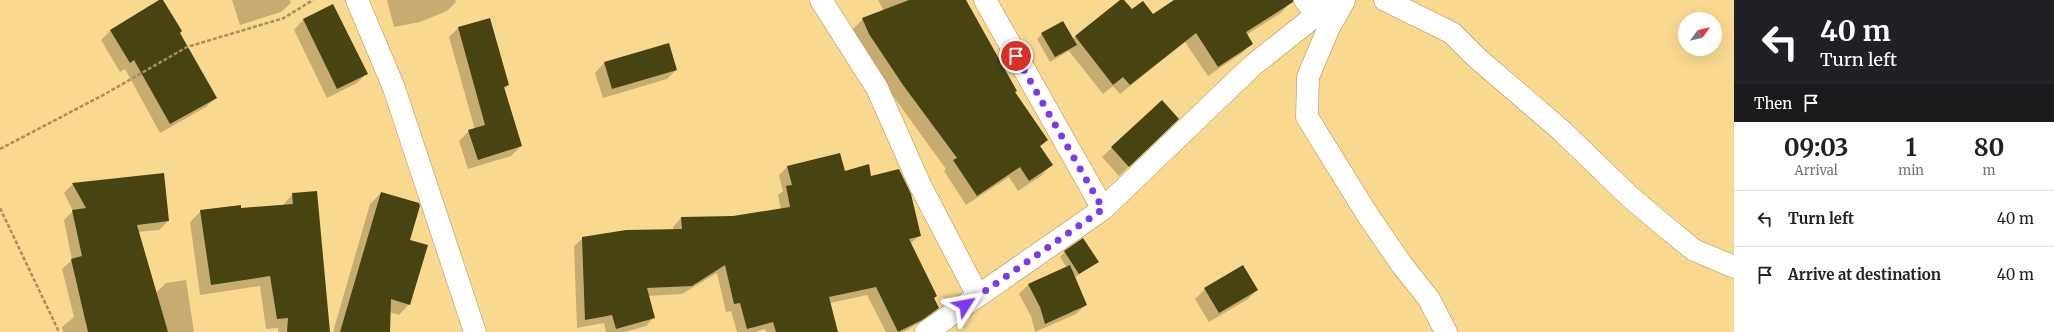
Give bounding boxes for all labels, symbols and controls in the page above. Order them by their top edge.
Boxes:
north arrow [1678,12,1722,56]
map controls [1678,12,1722,56]
text: 40 m [1820,13,1891,49]
icon: left [1754,16,1806,68]
pin [999,39,1033,73]
icon: arrive [1005,45,1027,67]
text: Turn left [1820,48,1897,71]
icon: arrive [1800,92,1822,114]
text: Then [1754,94,1792,113]
text: 09:03 [1784,132,1849,163]
text: 1 [1906,132,1917,163]
text: 80 [1974,132,2004,163]
text: Arrival [1794,162,1838,179]
text: min [1898,162,1924,179]
text: m [1983,162,1995,179]
icon: left [1754,208,1776,230]
text: Turn left [1788,209,1854,228]
text: 40 m [1997,209,2034,228]
icon: arrive [1754,264,1776,286]
text: Arrive at destination [1788,265,1941,284]
text: 40 m [1997,265,2034,284]
position arrow [944,284,986,326]

